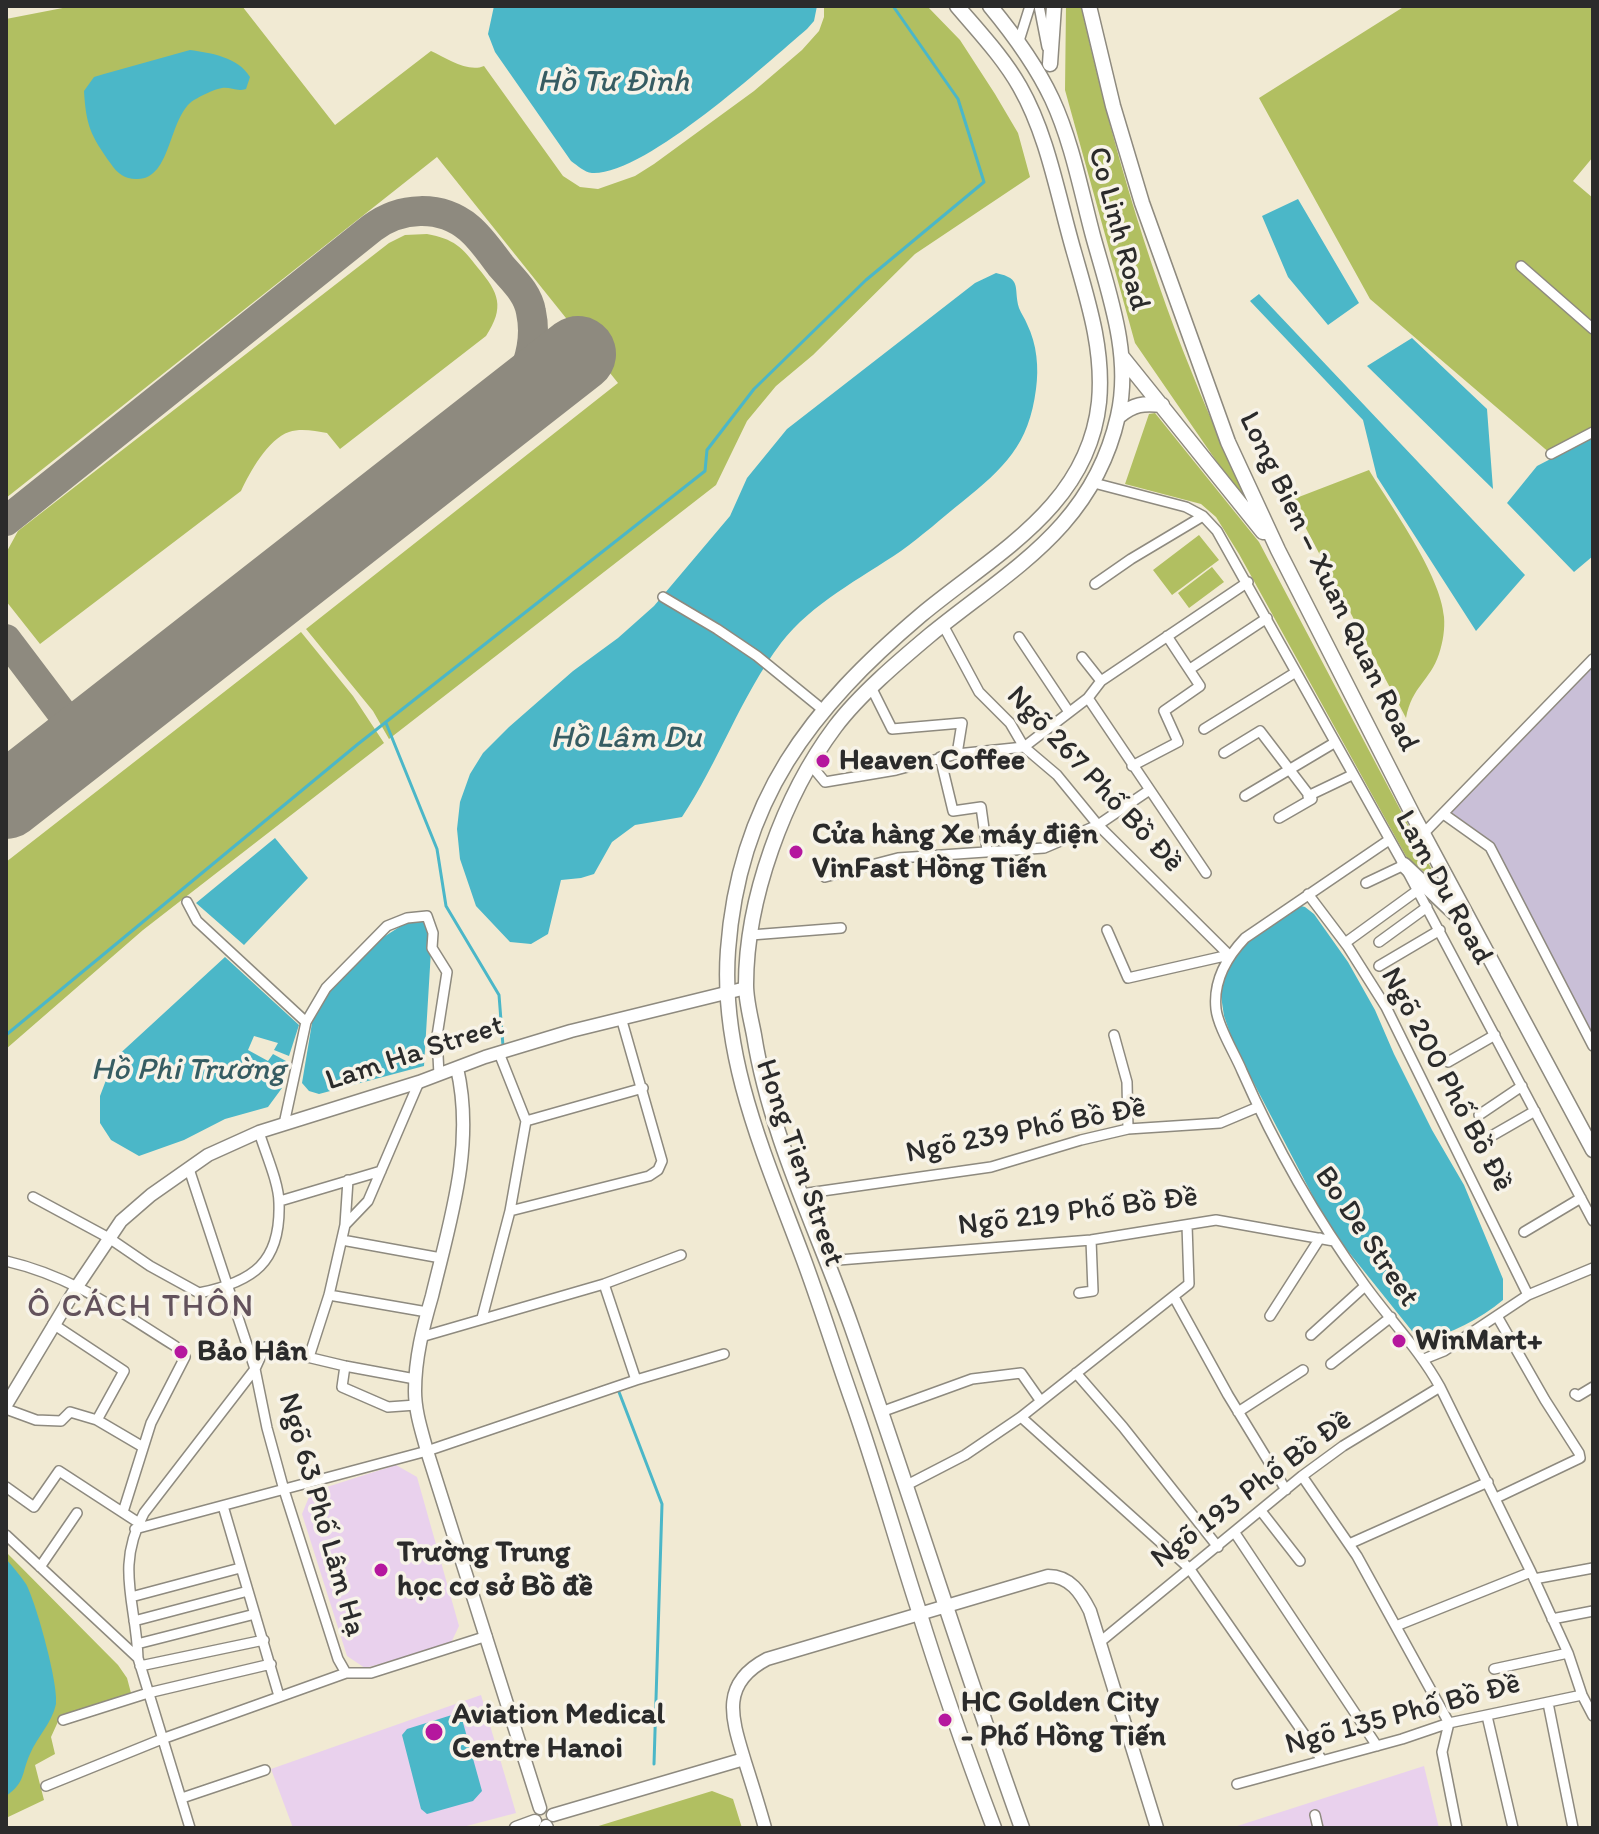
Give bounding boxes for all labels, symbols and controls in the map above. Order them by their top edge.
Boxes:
water label: Hồ Tư Đình [537,64,689,102]
street label: Co Linh Road [1079,143,1157,315]
street label: Long Bien – Xuan Quan Road [1230,406,1426,758]
street label: Ngõ 267 Phố Bồ Đề [998,679,1190,881]
water label: Hồ Lâm Du [550,720,702,758]
place label: Heaven Coffee [839,743,1025,779]
marker: Heaven Coffee [814,752,832,770]
street label: Lam Du Road [1386,805,1500,971]
place label: Cửa hàng Xe máy điện VinFast Hồng Tiến [812,817,1098,888]
marker: Cửa hàng Xe máy điện VinFast Hồng Tiến [787,843,805,861]
street label: Ngõ 200 Phố Bồ Đề [1372,962,1520,1198]
street label: Lam Ha Street [321,1008,509,1100]
water label: Hồ Phi Trường [91,1052,285,1090]
street label: Hong Tien Street [747,1055,851,1271]
street label: Ngõ 239 Phố Bồ Đề [903,1090,1149,1172]
street label: Bo De Street [1306,1160,1426,1314]
street label: Ngõ 219 Phố Bồ Đề [956,1179,1200,1245]
district label: Ô CÁCH THÔN [27,1289,255,1327]
place label: WinMart+ [1415,1323,1543,1359]
marker: WinMart+ [1390,1332,1408,1350]
place label: Bảo Hân [197,1334,307,1370]
marker: Bảo Hân [172,1343,190,1361]
street label: Ngõ 63 Phố Lâm Hạ [269,1389,373,1641]
street label: Ngõ 193 Phố Bồ Đề [1145,1403,1359,1577]
place label: Trường Trung học cơ sở Bồ đề [397,1535,593,1606]
marker: Trường Trung học cơ sở Bồ đề [372,1561,390,1579]
street label: Ngõ 135 Phố Bồ Đề [1281,1666,1525,1764]
place label: HC Golden City - Phố Hồng Tiến [961,1685,1166,1756]
place label: Aviation Medical Centre Hanoi [452,1697,665,1768]
marker: HC Golden City - Phố Hồng Tiến [936,1711,954,1729]
marker: Aviation Medical Centre Hanoi [423,1721,445,1743]

